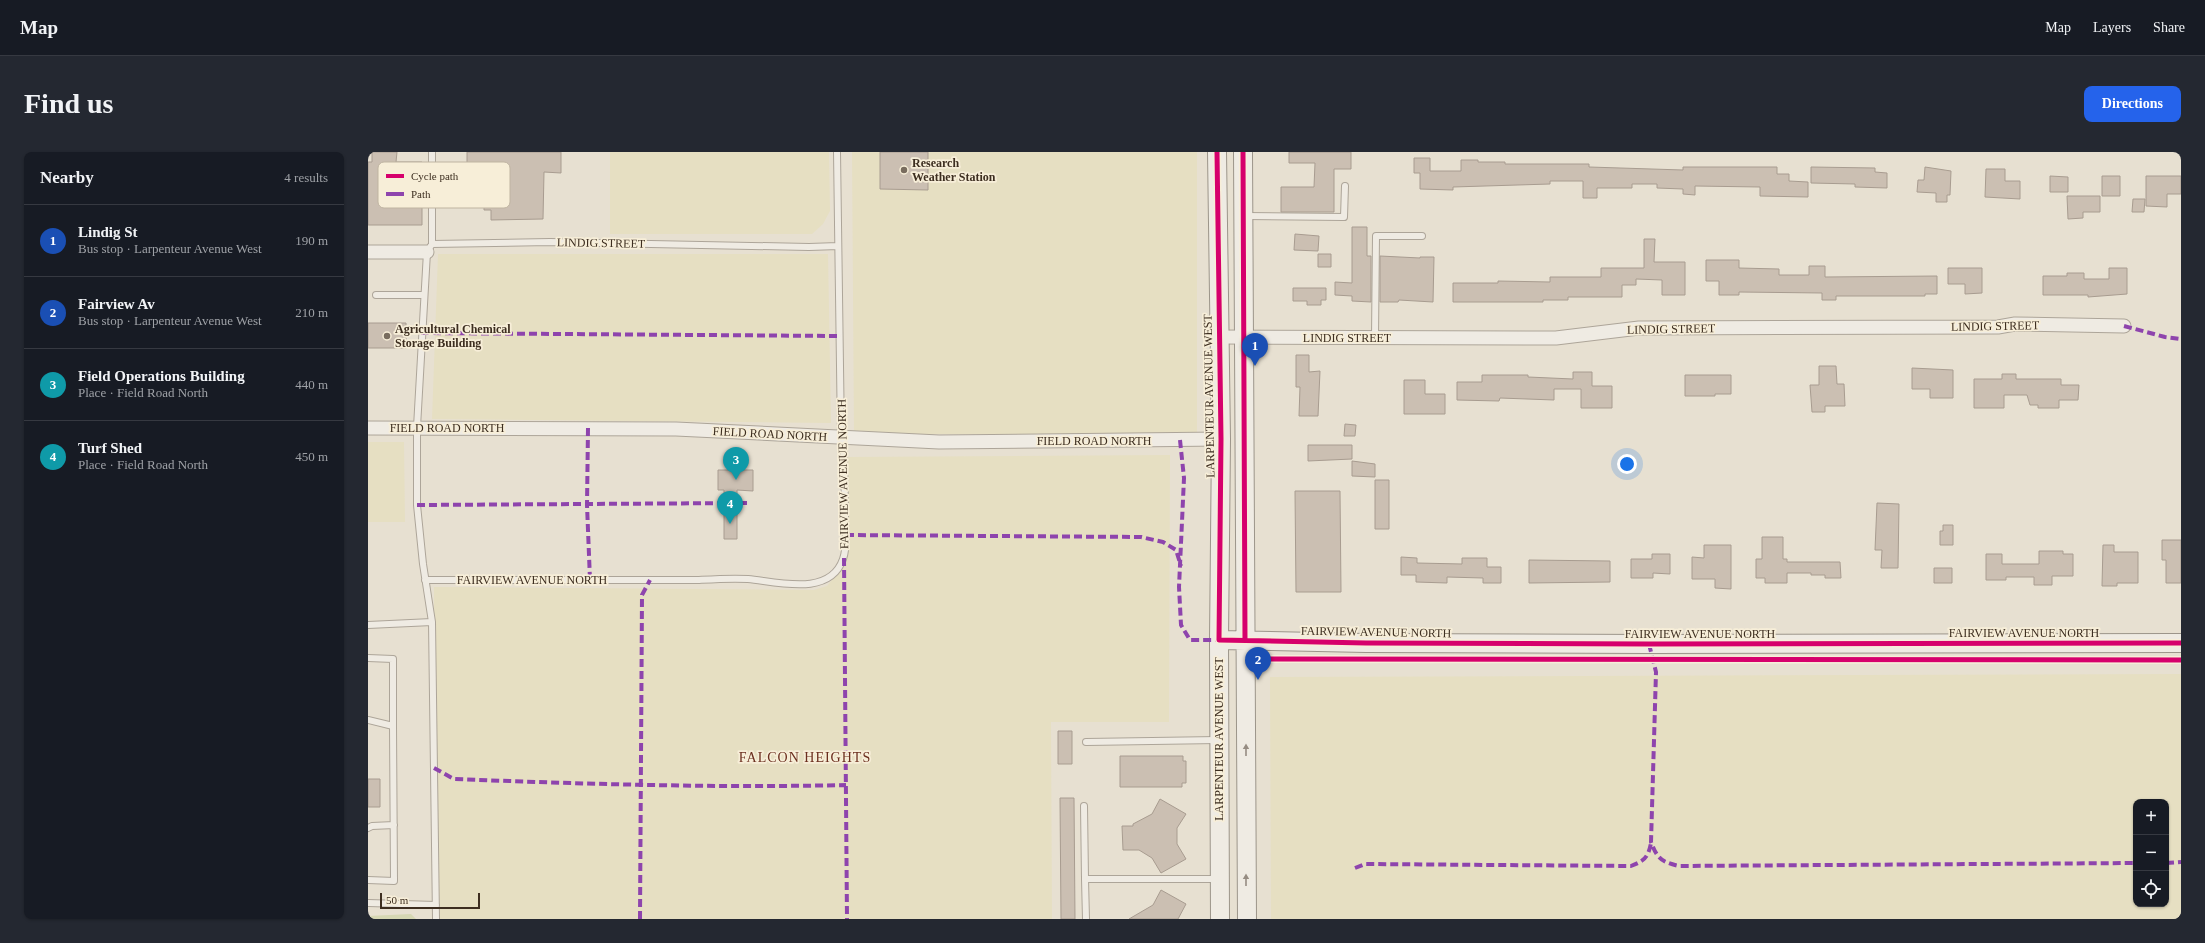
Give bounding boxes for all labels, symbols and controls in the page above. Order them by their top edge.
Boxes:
text: Map [20,17,58,38]
text: Map [2045,20,2071,35]
text: Layers [2093,20,2131,35]
text: Share [2153,20,2185,35]
button: Directions [2084,86,2181,122]
text: Find us [24,88,114,119]
place label: Research Weather Station [912,156,996,184]
legend [378,162,510,208]
marker: Research Weather Station [899,165,909,175]
text: Nearby [40,168,94,187]
text: 4 results [284,170,328,185]
text: Cycle path [411,170,459,182]
text: Path [411,188,431,200]
text: Lindig St [78,224,138,240]
text: 1 [50,233,56,248]
text: 190 m [295,233,328,248]
street label: LINDIG STREET [557,235,646,251]
text: Bus stop · Larpenteur Avenue West [78,241,262,256]
text: Fairview Av [78,296,155,312]
text: 2 [50,305,56,320]
text: 210 m [295,305,328,320]
text: Bus stop · Larpenteur Avenue West [78,313,262,328]
street label: LARPENTEUR AVENUE WEST [1201,313,1217,478]
street label: LINDIG STREET [1951,318,2040,334]
street label: LINDIG STREET [1627,321,1716,337]
place label: Agricultural Chemical Storage Building [395,322,511,350]
marker: Agricultural Chemical Storage Building [382,331,392,341]
street label: LINDIG STREET [1303,331,1392,345]
pin: 1 [1242,333,1268,366]
text: Field Operations Building [78,368,245,384]
text: 3 [50,377,56,392]
text: 440 m [295,377,328,392]
text: Place · Field Road North [78,385,208,400]
street label: FAIRVIEW AVENUE NORTH [835,398,851,549]
street label: FIELD ROAD NORTH [390,421,505,435]
street label: FIELD ROAD NORTH [712,424,828,444]
street label: FIELD ROAD NORTH [1037,434,1152,448]
text: Turf Shed [78,440,142,456]
pin: 3 [723,447,749,480]
text: 4 [50,449,56,464]
text: 450 m [295,449,328,464]
your location [1617,454,1637,474]
text: Place · Field Road North [78,457,208,472]
pin: 4 [717,491,743,524]
street label: FAIRVIEW AVENUE NORTH [457,573,607,587]
street label: FAIRVIEW AVENUE NORTH [1301,624,1452,640]
street label: FAIRVIEW AVENUE NORTH [1949,626,2099,640]
street label: FAIRVIEW AVENUE NORTH [1625,627,1775,641]
pin: 2 [1245,647,1271,680]
street label: LARPENTEUR AVENUE WEST [1212,657,1226,821]
one-way arrow [1243,743,1249,756]
district label: FALCON HEIGHTS [739,750,871,765]
map controls [2133,799,2169,907]
button: + [2133,799,2169,835]
button: − [2133,835,2169,871]
button: locate [2133,871,2169,907]
one-way arrow [1243,873,1249,886]
scale bar [380,891,480,910]
text: 50 m [386,894,408,906]

